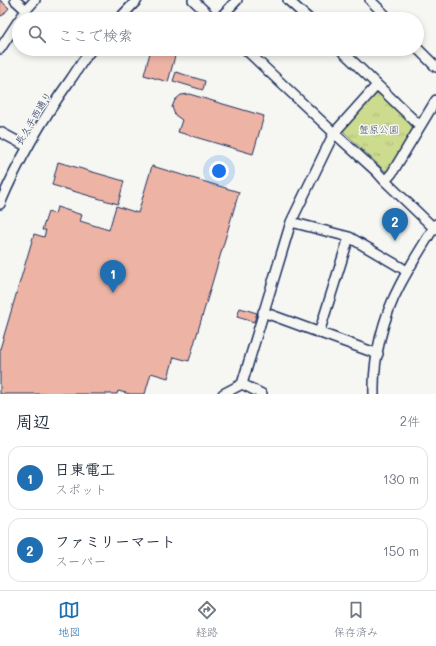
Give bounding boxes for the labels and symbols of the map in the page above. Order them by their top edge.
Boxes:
street label: 長久手西通り [12,89,54,147]
park label: 蟹原公園 [359,122,399,136]
your location [209,161,229,181]
pin: 2 [382,208,408,241]
pin: 1 [100,260,126,293]

